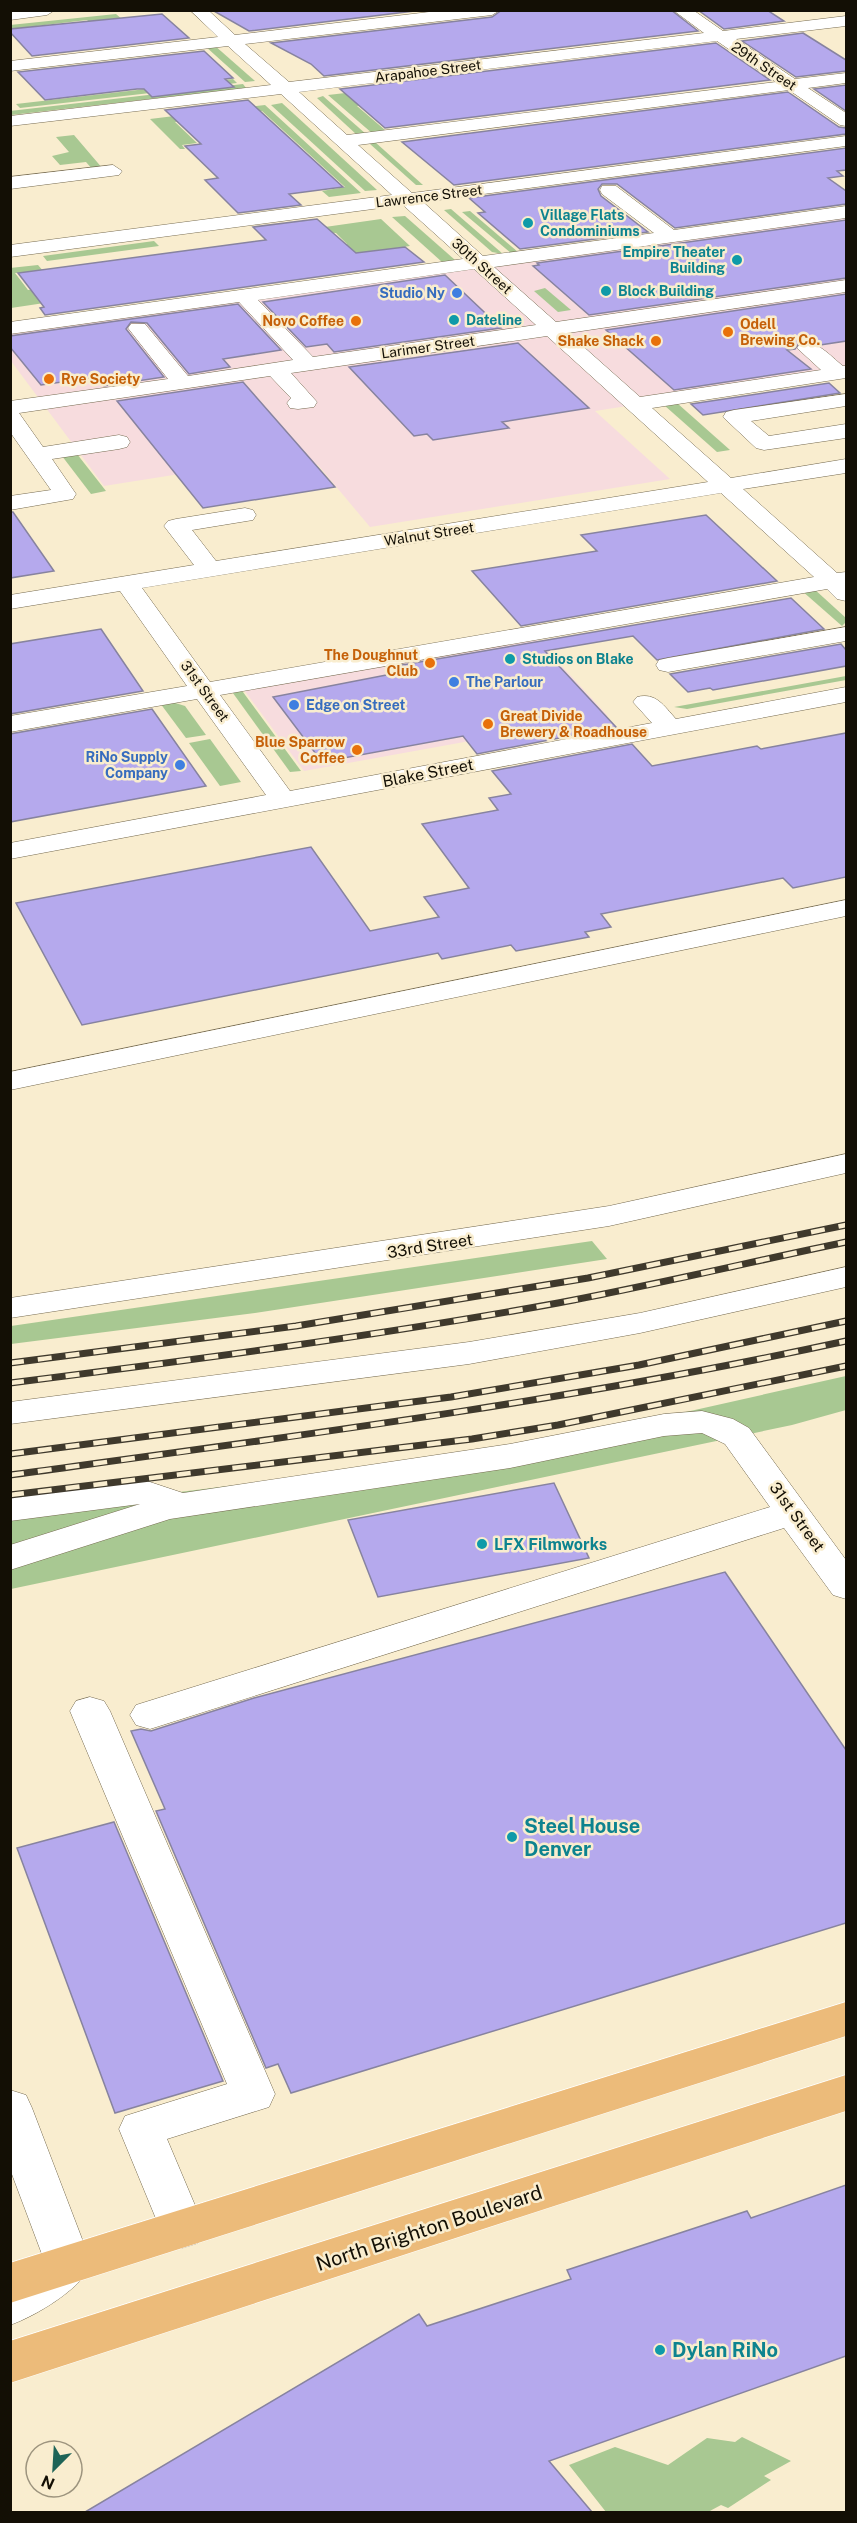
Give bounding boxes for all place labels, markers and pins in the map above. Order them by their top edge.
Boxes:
place label: Village Flats Condominiums [540,207,640,239]
marker: Village Flats Condominiums [521,216,535,230]
place label: Empire Theater Building [622,244,725,276]
marker: Empire Theater Building [730,253,744,267]
place label: Block Building [618,283,714,299]
marker: Block Building [599,284,613,298]
place label: Studio Ny [379,285,445,301]
marker: Studio Ny [450,286,464,300]
place label: Dateline [466,312,522,328]
place label: Novo Coffee [262,313,344,329]
marker: Dateline [447,313,461,327]
marker: Novo Coffee [349,314,363,328]
place label: Odell Brewing Co. [740,316,820,348]
marker: Odell Brewing Co. [721,325,735,339]
place label: Shake Shack [558,333,644,349]
marker: Shake Shack [649,334,663,348]
place label: Rye Society [61,371,140,387]
marker: Rye Society [42,372,56,386]
place label: The Doughnut Club [324,647,418,679]
place label: Studios on Blake [522,651,634,667]
marker: Studios on Blake [503,652,517,666]
marker: The Doughnut Club [423,656,437,670]
place label: The Parlour [466,674,543,690]
marker: The Parlour [447,675,461,689]
place label: Edge on Street [306,697,406,713]
marker: Edge on Street [287,698,301,712]
place label: Great Divide Brewery & Roadhouse [500,708,647,740]
marker: Great Divide Brewery & Roadhouse [481,717,495,731]
place label: Blue Sparrow Coffee [255,734,345,766]
marker: Blue Sparrow Coffee [350,743,364,757]
place label: RiNo Supply Company [85,749,168,781]
marker: RiNo Supply Company [173,758,187,772]
place label: LFX Filmworks [494,1535,607,1554]
marker: LFX Filmworks [475,1537,489,1551]
place label: Steel House Denver [524,1814,640,1861]
marker: Steel House Denver [505,1830,519,1844]
place label: Dylan RiNo [672,2338,778,2362]
marker: Dylan RiNo [653,2343,667,2357]

